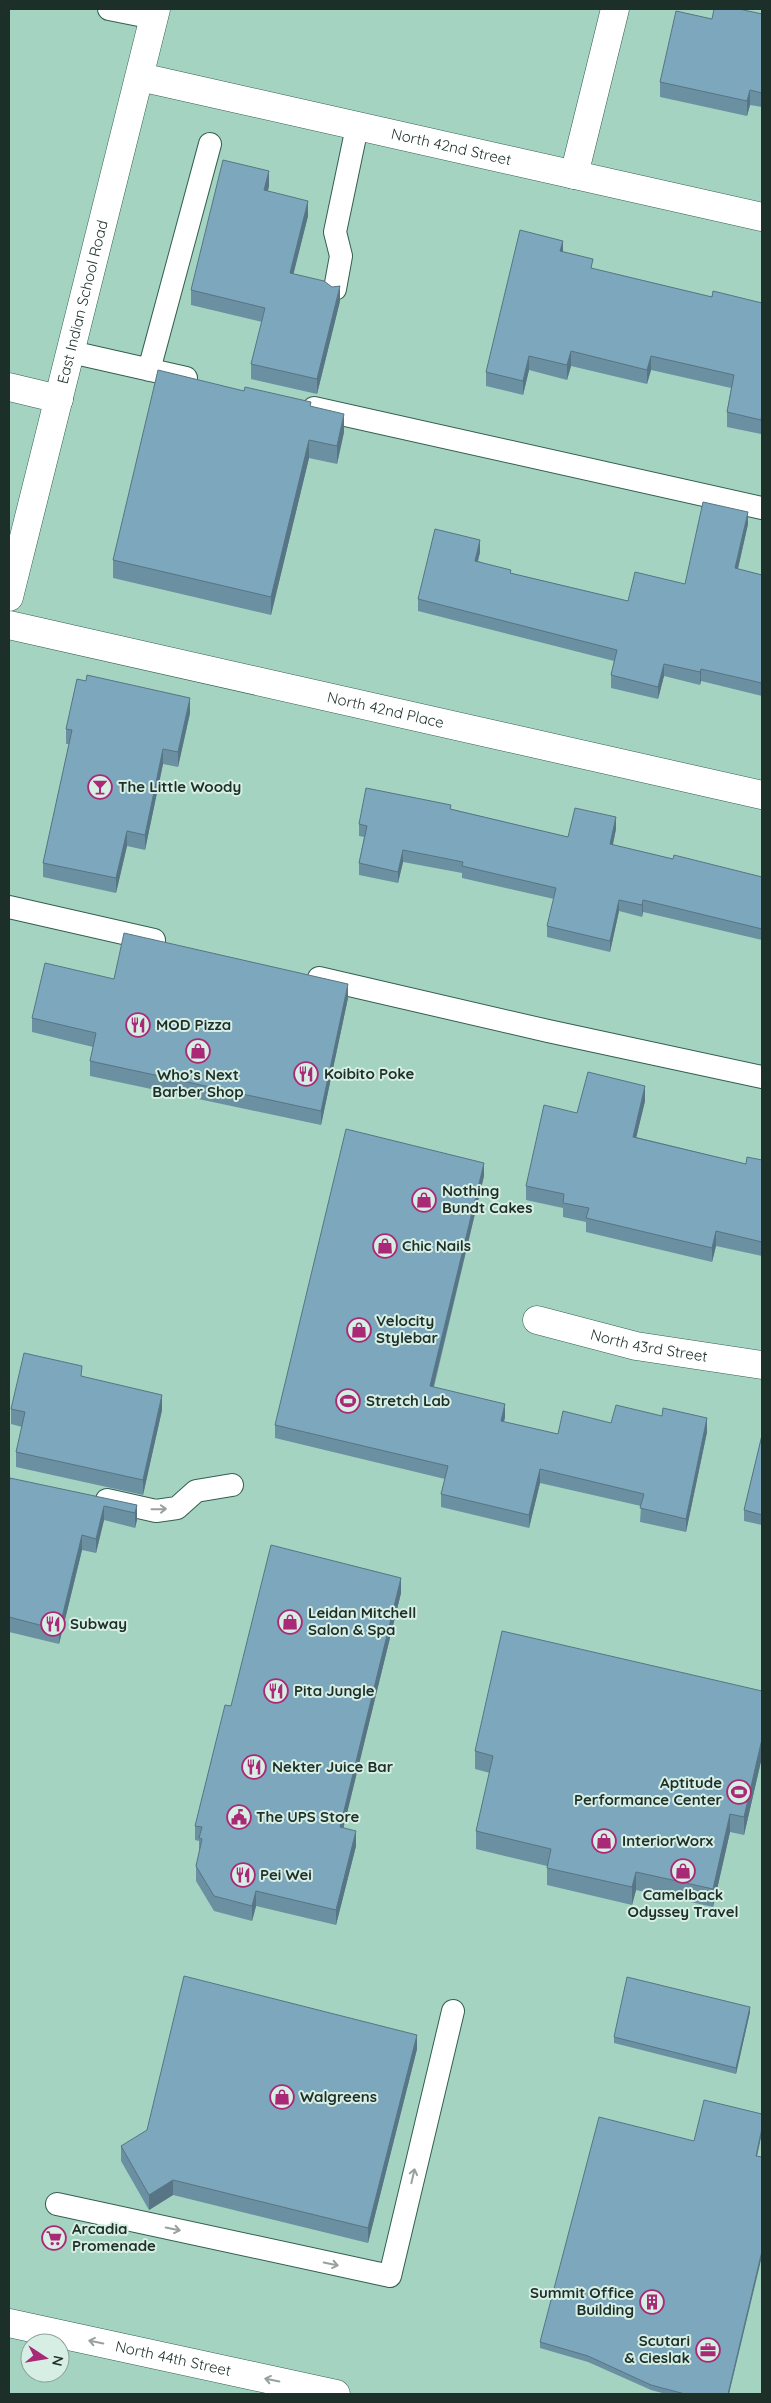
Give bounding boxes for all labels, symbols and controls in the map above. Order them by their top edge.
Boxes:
street label: North 42nd Street [389,124,513,169]
street label: East Indian School Road [53,218,112,386]
street label: North 42nd Place [325,687,446,732]
bar icon: The Little Woody [87,774,113,800]
place label: The Little Woody [118,777,241,796]
restaurant icon: MOD Pizza [125,1012,151,1038]
place label: MOD Pizza [156,1015,231,1034]
shop icon: Who’s Next Barber Shop [185,1038,211,1064]
restaurant icon: Koibito Poke [293,1061,319,1087]
place label: Koibito Poke [324,1064,414,1083]
place label: Who’s Next Barber Shop [152,1065,244,1101]
place label: Nothing Bundt Cakes [442,1181,532,1217]
shop icon: Nothing Bundt Cakes [411,1187,437,1213]
shop icon: Chic Nails [372,1233,398,1259]
place label: Chic Nails [402,1236,471,1255]
place label: Velocity Stylebar [376,1311,438,1347]
shop icon: Velocity Stylebar [346,1317,372,1343]
street label: North 43rd Street [588,1324,709,1366]
sports icon: Stretch Lab [335,1388,361,1414]
place label: Stretch Lab [366,1391,450,1410]
one-way arrow [151,1505,167,1514]
place label: Leidan Mitchell Salon & Spa [308,1603,416,1639]
shop icon: Leidan Mitchell Salon & Spa [277,1609,303,1635]
restaurant icon: Subway [40,1611,66,1637]
place label: Subway [70,1614,127,1633]
restaurant icon: Pita Jungle [263,1678,289,1704]
place label: Pita Jungle [294,1681,375,1700]
restaurant icon: Nekter Juice Bar [241,1754,267,1780]
place label: Nekter Juice Bar [272,1757,394,1776]
place label: Aptitude Performance Center [574,1773,722,1809]
sports icon: Aptitude Performance Center [726,1779,752,1805]
public building icon: The UPS Store [226,1804,252,1830]
place label: The UPS Store [256,1807,360,1826]
shop icon: InteriorWorx [591,1828,617,1854]
place label: InteriorWorx [622,1831,714,1850]
shop icon: Camelback Odyssey Travel [670,1858,696,1884]
restaurant icon: Pei Wei [230,1862,256,1888]
place label: Pei Wei [260,1865,312,1884]
place label: Camelback Odyssey Travel [627,1885,739,1921]
shop icon: Walgreens [269,2084,295,2110]
place label: Walgreens [300,2087,377,2106]
one-way arrow [409,2169,418,2185]
place label: Arcadia Promenade [72,2219,156,2255]
supermarket icon: Arcadia Promenade [41,2225,67,2251]
one-way arrow [164,2225,180,2234]
one-way arrow [323,2260,339,2269]
place label: Summit Office Building [530,2283,634,2319]
building icon: Summit Office Building [639,2289,665,2315]
place label: Scutari & Cieslak [624,2331,690,2367]
north arrow [20,2333,70,2383]
street label: North 44th Street [114,2336,233,2380]
one-way arrow [88,2337,104,2346]
office icon: Scutari & Cieslak [695,2337,721,2363]
text: N [48,2354,68,2368]
one-way arrow [264,2375,280,2384]

